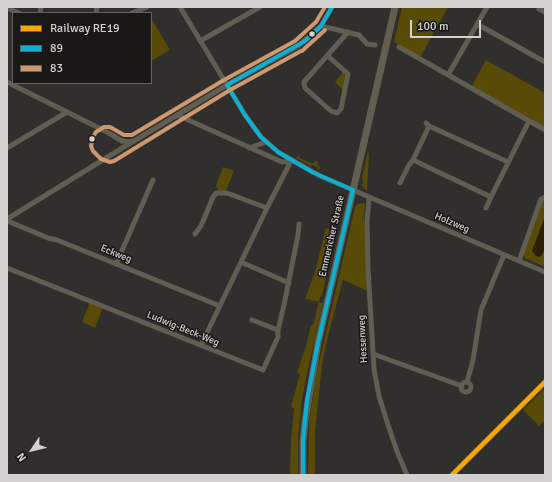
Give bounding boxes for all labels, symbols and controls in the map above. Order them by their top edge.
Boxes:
legend [12,12,152,84]
scale bar [412,12,483,38]
text: 100 m [417,19,449,34]
text: Railway RE19 [50,21,120,36]
unlabelled marker [307,29,317,39]
text: 89 [50,41,63,56]
text: 83 [50,61,63,76]
unlabelled marker [87,134,97,144]
street label: Emmericher Straße [317,194,347,278]
street label: Holzweg [433,210,471,236]
street label: Eckweg [99,242,133,266]
street label: Ludwig-Beck-Weg [145,309,221,349]
street label: Hessenweg [356,315,370,363]
north arrow [12,430,52,470]
text: N [14,450,29,464]

